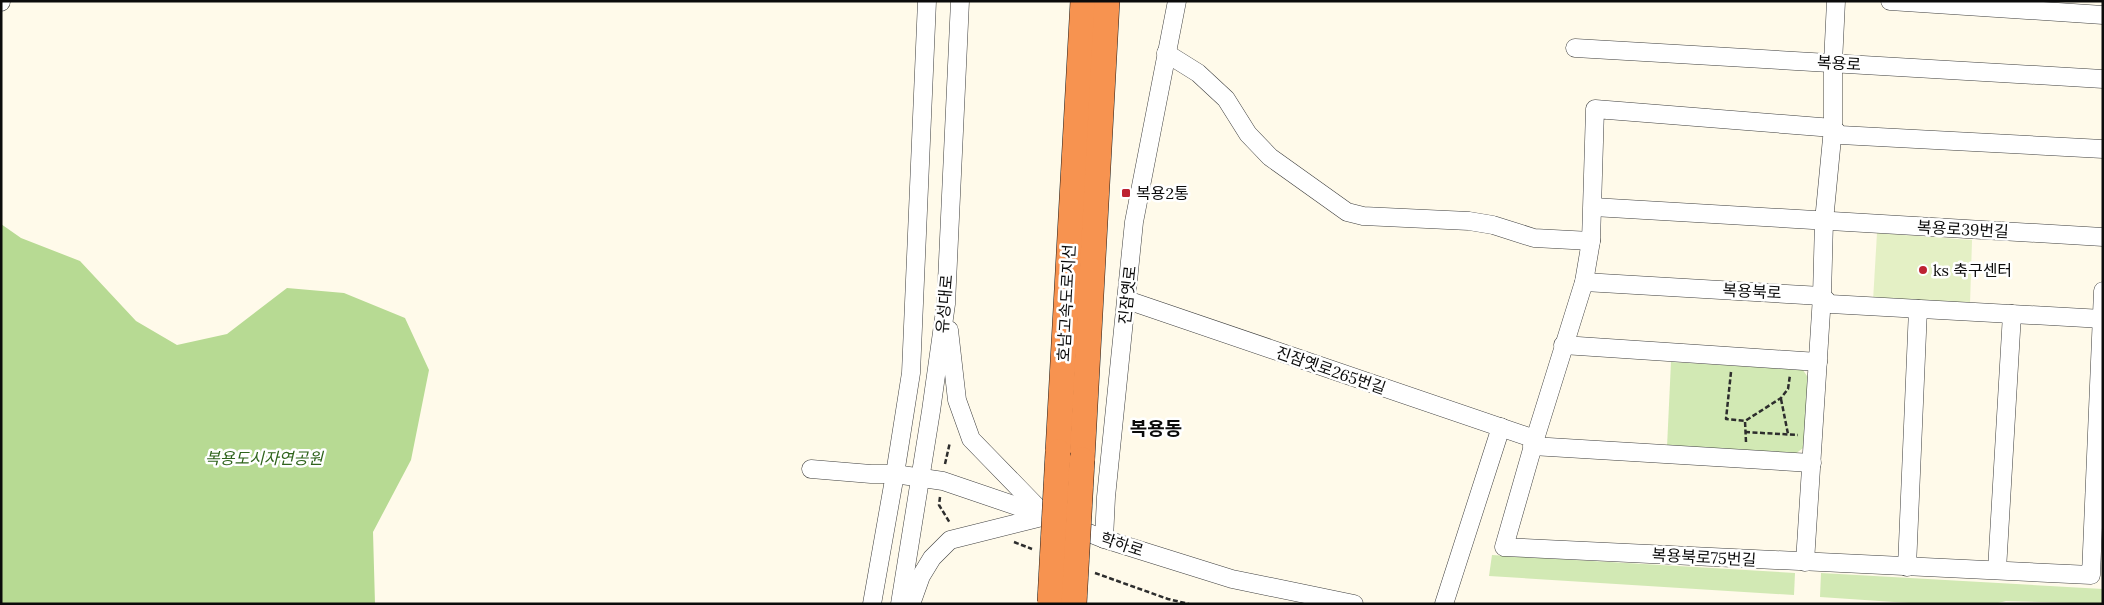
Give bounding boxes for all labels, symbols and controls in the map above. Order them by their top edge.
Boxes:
street label: 복용로 [1816,52,1862,74]
place label: 복용2통 [1136,183,1189,203]
marker: 복용2통 [1120,187,1132,199]
street label: 복용로39번길 [1917,217,2009,241]
street label: 호남고속도로지선 [1053,244,1079,362]
place label: ks 축구센터 [1933,260,2012,280]
street label: 진잠옛로 [1114,264,1140,325]
marker: ks 축구센터 [1917,264,1929,276]
street label: 유성대로 [931,274,957,334]
street label: 복용북로 [1722,279,1782,303]
street label: 진잠옛로265번길 [1273,342,1389,398]
district label: 복용동 [1130,416,1182,440]
park label: 복용도시자연공원 [205,448,324,468]
street label: 학하로 [1098,528,1146,560]
street label: 복용북로75번길 [1651,544,1757,570]

